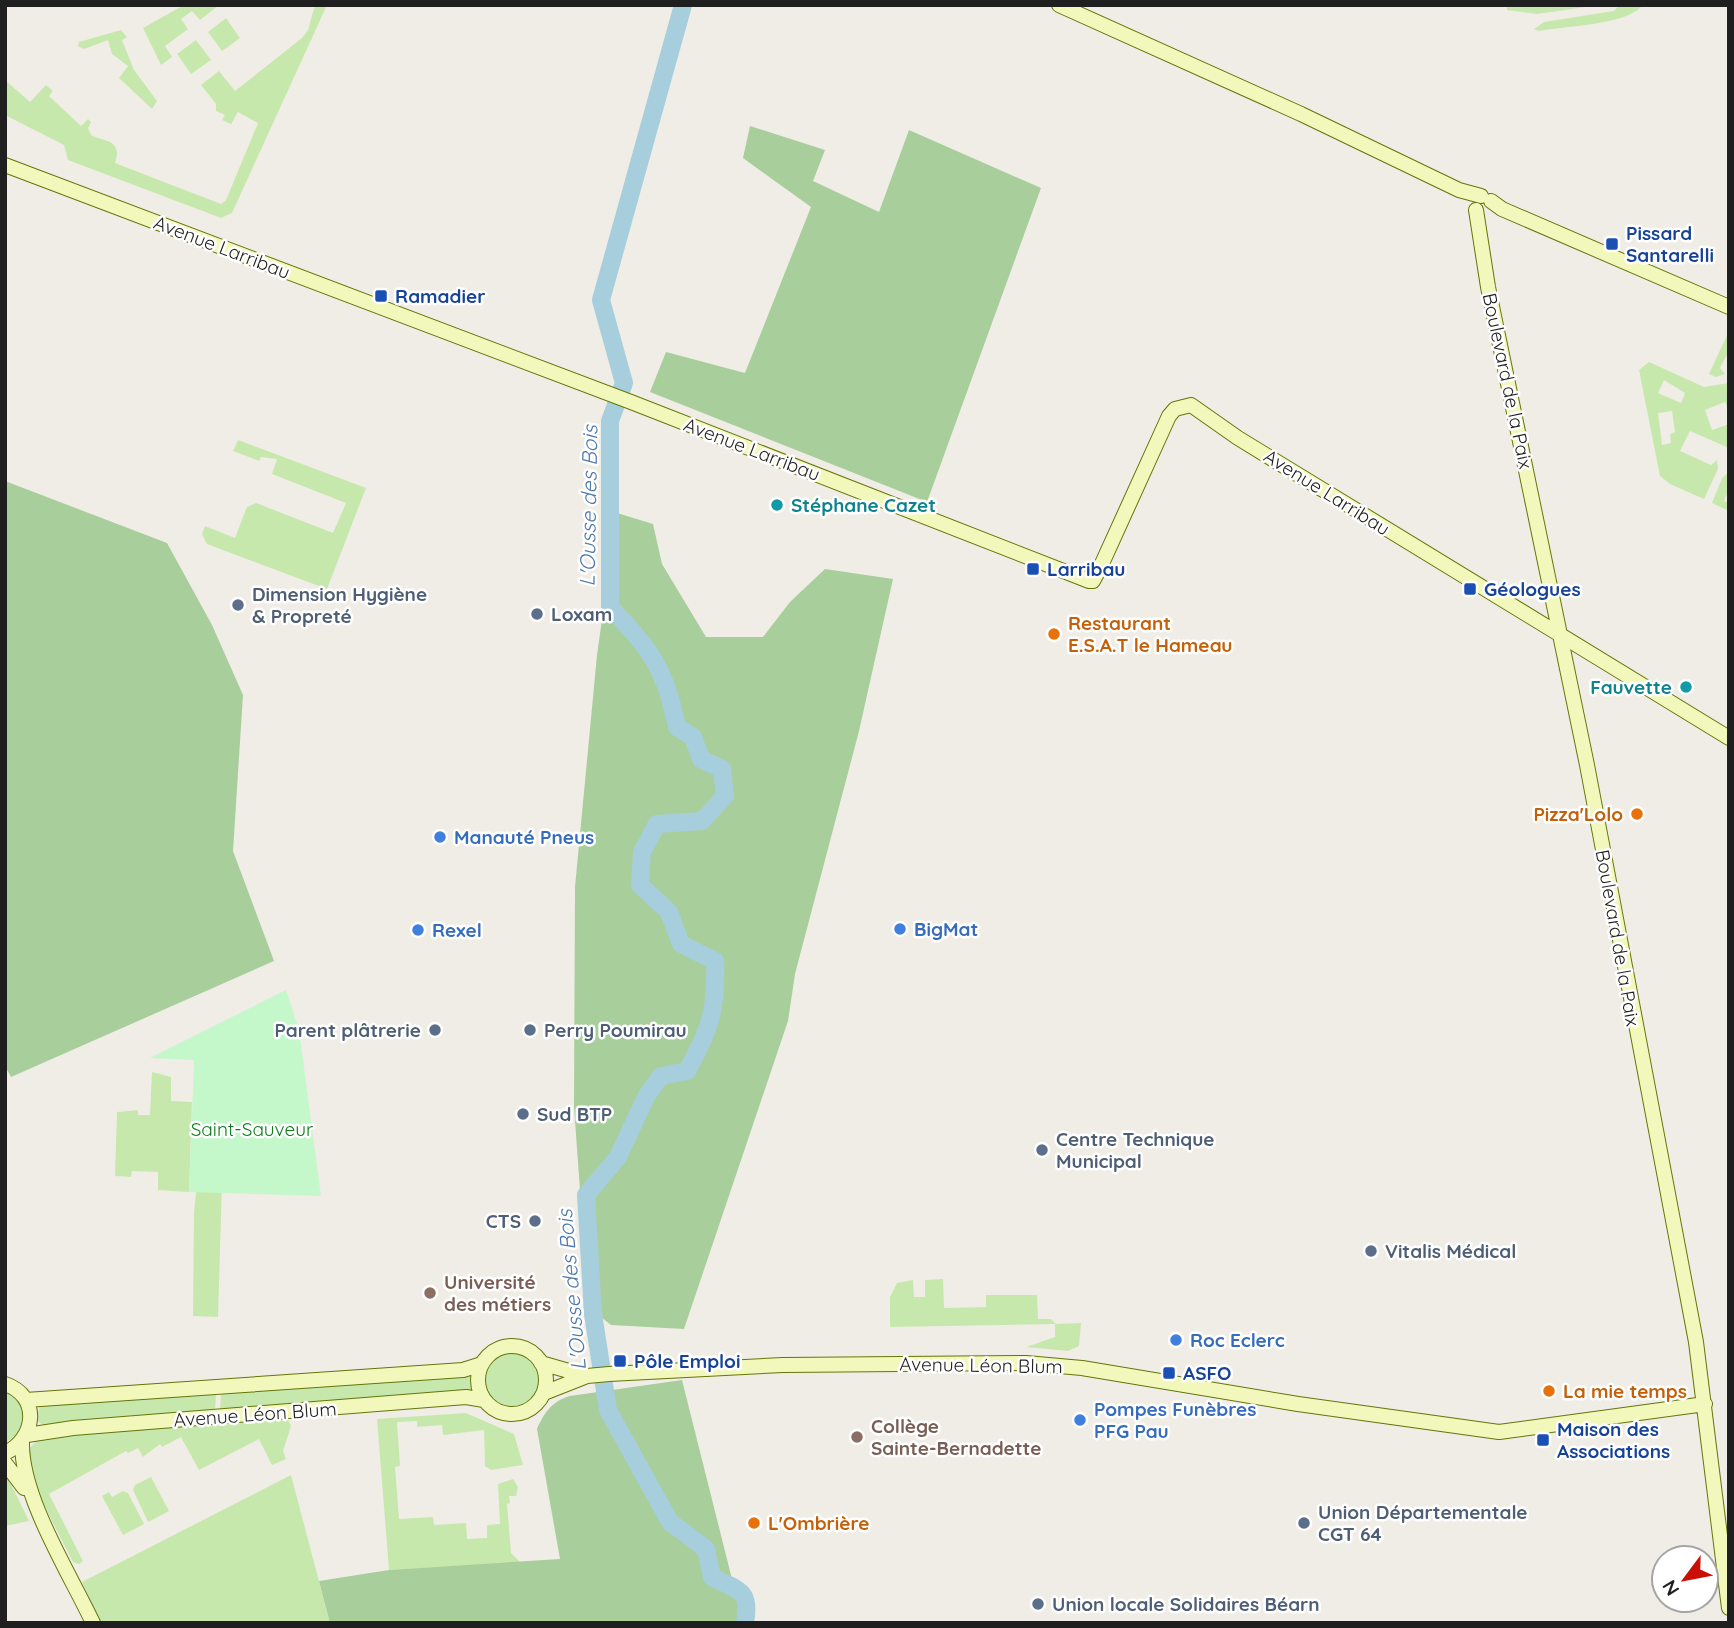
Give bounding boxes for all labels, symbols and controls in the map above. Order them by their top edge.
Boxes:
street label: Avenue Larribau [150,210,294,284]
place label: Pissard Santarelli [1626,221,1714,267]
marker: Pissard Santarelli [1604,236,1620,252]
place label: Ramadier [395,284,485,308]
marker: Ramadier [373,288,389,304]
street label: Boulevard de la Paix [1478,291,1538,471]
street label: Avenue Larribau [680,412,824,486]
water label: L'Ousse des Bois [574,424,602,587]
street label: Avenue Larribau [1260,444,1394,540]
place label: Stéphane Cazet [791,493,936,517]
marker: Stéphane Cazet [769,497,785,513]
place label: Larribau [1047,557,1125,581]
marker: Larribau [1025,561,1041,577]
place label: Géologues [1484,577,1581,601]
marker: Géologues [1462,581,1478,597]
place label: Dimension Hygiène & Propreté [252,582,427,628]
marker: Dimension Hygiène & Propreté [230,597,246,613]
place label: Loxam [551,602,612,626]
marker: Loxam [529,606,545,622]
place label: Restaurant E.S.A.T le Hameau [1068,611,1233,657]
marker: Restaurant E.S.A.T le Hameau [1046,626,1062,642]
place label: Fauvette [1590,675,1672,699]
marker: Fauvette [1678,679,1694,695]
place label: Pizza'Lolo [1533,802,1623,826]
marker: Pizza'Lolo [1629,806,1645,822]
place label: Manauté Pneus [454,825,594,849]
marker: Manauté Pneus [432,829,448,845]
street label: Boulevard de la Paix [1591,848,1645,1028]
place label: BigMat [914,917,978,941]
place label: Rexel [432,918,482,942]
marker: BigMat [892,921,908,937]
marker: Rexel [410,922,426,938]
place label: Parent plâtrerie [275,1018,421,1042]
place label: Perry Poumirau [544,1018,687,1042]
marker: Parent plâtrerie [427,1022,443,1038]
marker: Perry Poumirau [522,1022,538,1038]
place label: Sud BTP [537,1102,612,1126]
marker: Sud BTP [515,1106,531,1122]
park label: Saint-Sauveur [191,1117,314,1141]
place label: Centre Technique Municipal [1056,1127,1215,1173]
marker: Centre Technique Municipal [1034,1142,1050,1158]
water label: L'Ousse des Bois [551,1207,591,1372]
place label: CTS [486,1209,521,1233]
marker: CTS [527,1213,543,1229]
place label: Vitalis Médical [1385,1239,1516,1263]
marker: Vitalis Médical [1363,1243,1379,1259]
place label: Université des métiers [444,1270,551,1316]
marker: Université des métiers [422,1285,438,1301]
place label: Roc Eclerc [1190,1328,1285,1352]
marker: Roc Eclerc [1168,1332,1184,1348]
place label: Pôle Emploi [634,1349,740,1373]
street label: Avenue Léon Blum [899,1352,1063,1378]
marker: Pôle Emploi [612,1353,628,1369]
place label: ASFO [1183,1361,1231,1385]
marker: ASFO [1161,1365,1177,1381]
place label: La mie temps [1563,1379,1687,1403]
marker: La mie temps [1541,1383,1557,1399]
street label: Avenue Léon Blum [173,1396,337,1432]
place label: Pompes Funèbres PFG Pau [1094,1397,1256,1443]
marker: Pompes Funèbres PFG Pau [1072,1412,1088,1428]
place label: Collège Sainte-Bernadette [871,1414,1041,1460]
place label: Maison des Associations [1557,1417,1670,1463]
marker: Collège Sainte-Bernadette [849,1429,865,1445]
marker: Maison des Associations [1535,1432,1551,1448]
place label: Union Départementale CGT 64 [1318,1500,1528,1546]
place label: L'Ombrière [768,1511,870,1535]
marker: L'Ombrière [746,1515,762,1531]
marker: Union Départementale CGT 64 [1296,1515,1312,1531]
north arrow [1650,1544,1720,1614]
text: N [1657,1576,1684,1600]
place label: Union locale Solidaires Béarn [1052,1592,1320,1616]
marker: Union locale Solidaires Béarn [1030,1596,1046,1612]

